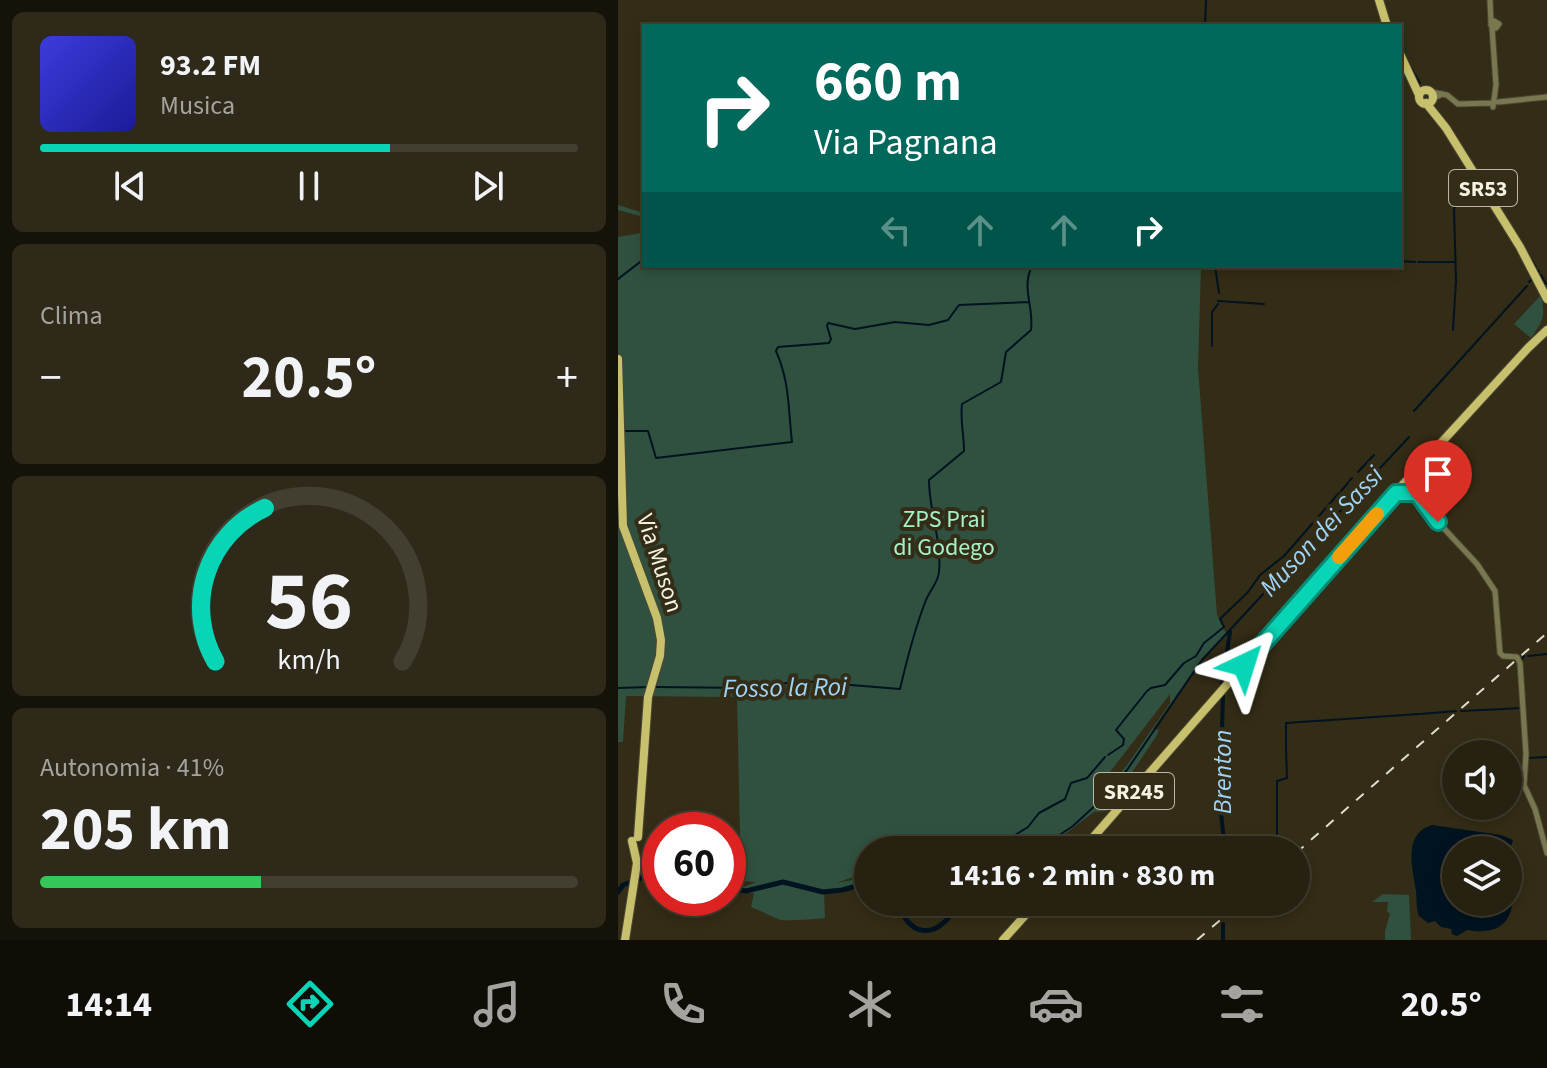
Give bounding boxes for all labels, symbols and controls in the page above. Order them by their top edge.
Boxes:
text: 660 m [814,43,962,122]
text: 93.2 FM [160,44,261,87]
icon: right [682,56,786,160]
text: Musica [160,87,235,124]
text: Via Pagnana [814,117,998,168]
icon: previous [108,164,152,208]
icon: pause [287,164,331,208]
icon: next [466,164,510,208]
road number: SR53 [1449,170,1517,206]
icon: left [874,208,918,252]
icon: ahead [958,208,1002,252]
icon: ahead [1042,208,1086,252]
icon: right [1126,208,1170,252]
text: Clima [40,297,103,334]
text: 20.5° [242,336,376,421]
text: − [40,347,62,410]
text: + [556,347,578,410]
pin [1404,440,1472,522]
icon: arrive [1416,452,1460,496]
water label: Muson dei Sassi [1251,457,1392,605]
park label: ZPS Prai di Godego [893,502,995,565]
street label: Via Muson [627,509,692,617]
text: 56 [265,543,353,661]
position arrow [1202,623,1286,707]
text: km/h [277,640,341,680]
water label: Fosso la Roi [723,668,848,707]
water label: Brenton [1204,730,1241,814]
map controls [1442,740,1522,916]
button: sound [1442,740,1522,820]
text: Autonomia · 41% [40,749,224,786]
road number: SR245 [1094,773,1174,809]
text: 205 km [40,788,231,873]
speed limit sign: 60 [642,812,746,916]
button: layers [1442,836,1522,916]
text: 14:16 · 2 min · 830 m [949,854,1215,897]
icon: directions [282,976,338,1032]
icon: music [469,976,525,1032]
icon: phone [655,976,711,1032]
icon: climate [842,976,898,1032]
icon: car [1028,976,1084,1032]
icon: filters [1214,976,1270,1032]
text: 14:14 [65,979,152,1030]
text: 20.5° [1401,979,1482,1030]

